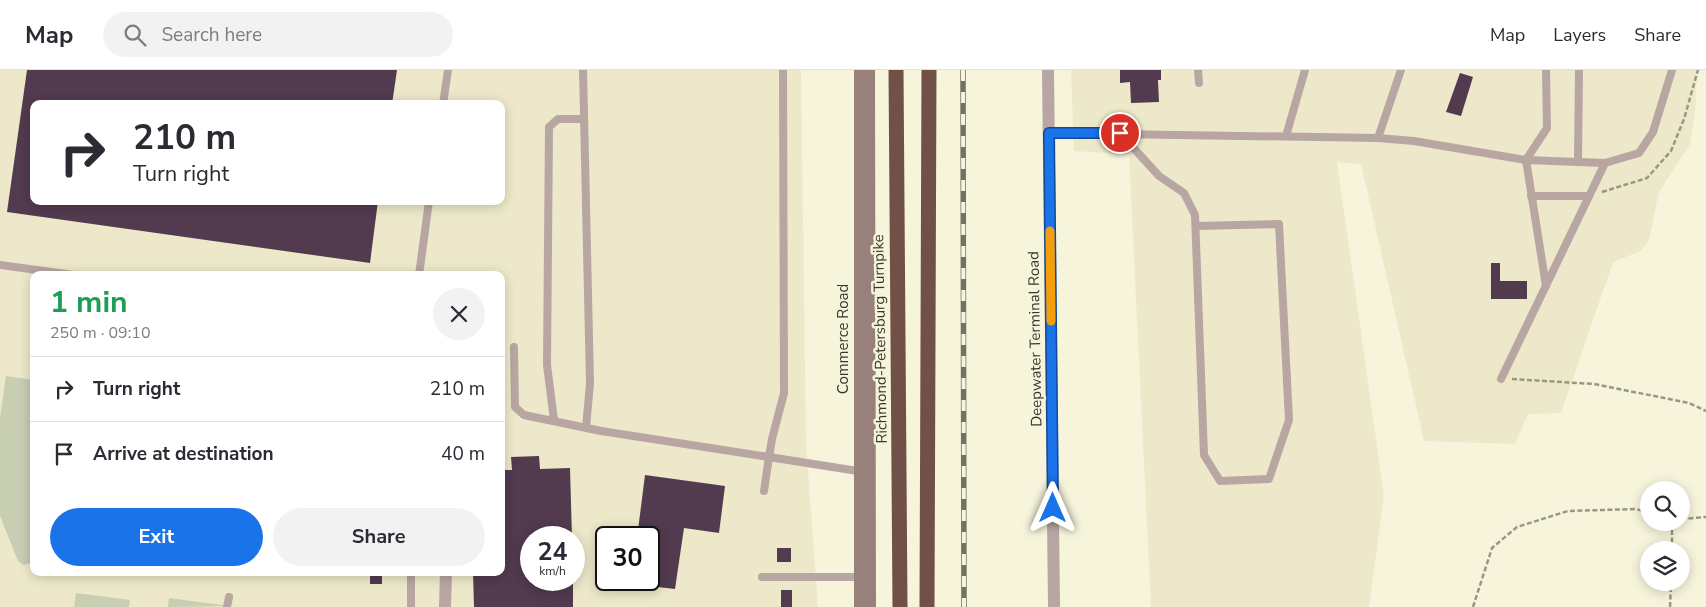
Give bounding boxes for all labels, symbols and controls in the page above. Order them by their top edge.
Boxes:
search box [103,12,453,57]
text: Map [25,19,73,51]
icon: search [121,21,149,49]
text: Search here [161,22,262,48]
text: Map [1490,23,1525,47]
text: Layers [1553,23,1606,47]
text: Share [1634,23,1681,47]
pin [1099,112,1141,154]
text: 210 m [133,114,236,161]
icon: arrive [1106,119,1134,147]
icon: right [50,120,115,185]
text: Turn right [133,159,229,189]
street label: Richmond-Petersburg Turnpike [868,234,892,444]
street label: Deepwater Terminal Road [1023,251,1047,427]
text: 1 min [50,282,128,323]
street label: Commerce Road [833,284,853,394]
button: close [433,288,485,340]
text: 250 m · 09:10 [50,322,151,344]
icon: right [50,375,78,403]
text: Turn right [93,376,180,402]
text: 210 m [430,376,485,402]
icon: arrive [50,440,78,468]
text: Arrive at destination [93,441,274,467]
text: 40 m [441,441,485,467]
position arrow [1026,481,1078,533]
map controls [1640,481,1690,591]
button: search [1640,481,1690,531]
button: Exit [50,508,263,566]
button: Share [273,508,485,566]
speed limit sign: 30 [595,526,660,591]
text: 24 [537,535,568,569]
button: layers [1640,541,1690,591]
text: km/h [539,563,566,579]

